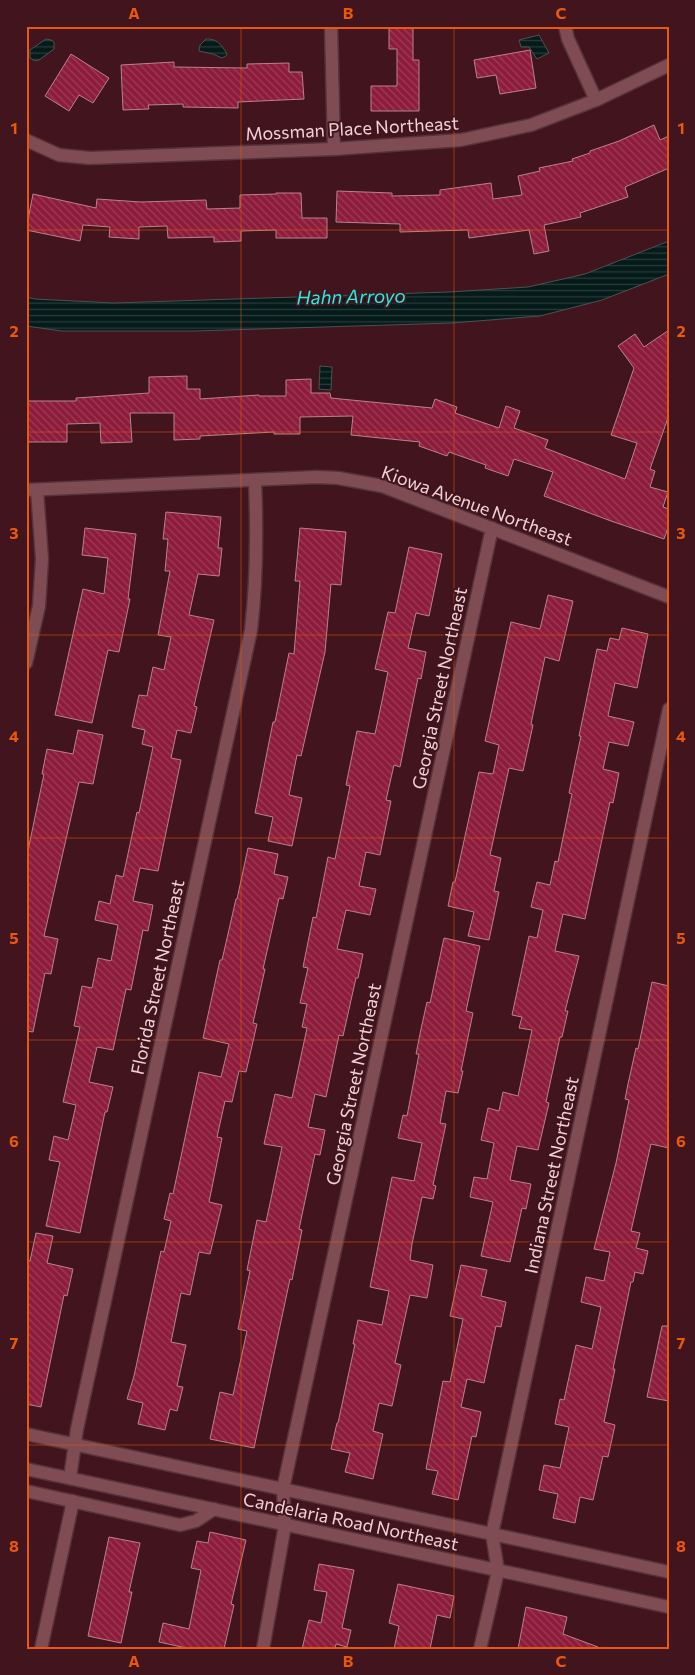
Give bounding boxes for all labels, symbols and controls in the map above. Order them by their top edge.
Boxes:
text: A [128,3,140,22]
text: B [343,3,354,22]
text: C [556,3,567,22]
street label: Mossman Place Northeast [245,111,459,145]
text: 1 [10,118,18,137]
text: 1 [677,118,685,137]
water label: Hahn Arroyo [296,284,406,308]
text: 2 [9,321,19,340]
text: 2 [676,321,686,340]
street label: Kiowa Avenue Northeast [379,460,575,550]
text: 3 [9,523,19,542]
text: 3 [676,523,686,542]
street label: Georgia Street Northeast [407,585,471,791]
text: 4 [9,726,19,745]
text: 4 [676,726,686,745]
street label: Florida Street Northeast [126,878,188,1076]
text: 5 [9,928,19,947]
text: 5 [676,928,686,947]
street label: Georgia Street Northeast [321,981,385,1187]
street label: Indiana Street Northeast [519,1074,583,1276]
text: 6 [9,1131,19,1150]
text: 6 [676,1131,686,1150]
text: 7 [10,1333,19,1352]
text: 7 [677,1333,686,1352]
street label: Candelaria Road Northeast [241,1487,461,1555]
text: 8 [9,1536,19,1555]
text: 8 [676,1536,686,1555]
text: A [128,1651,140,1670]
text: B [343,1651,354,1670]
text: C [556,1651,567,1670]

